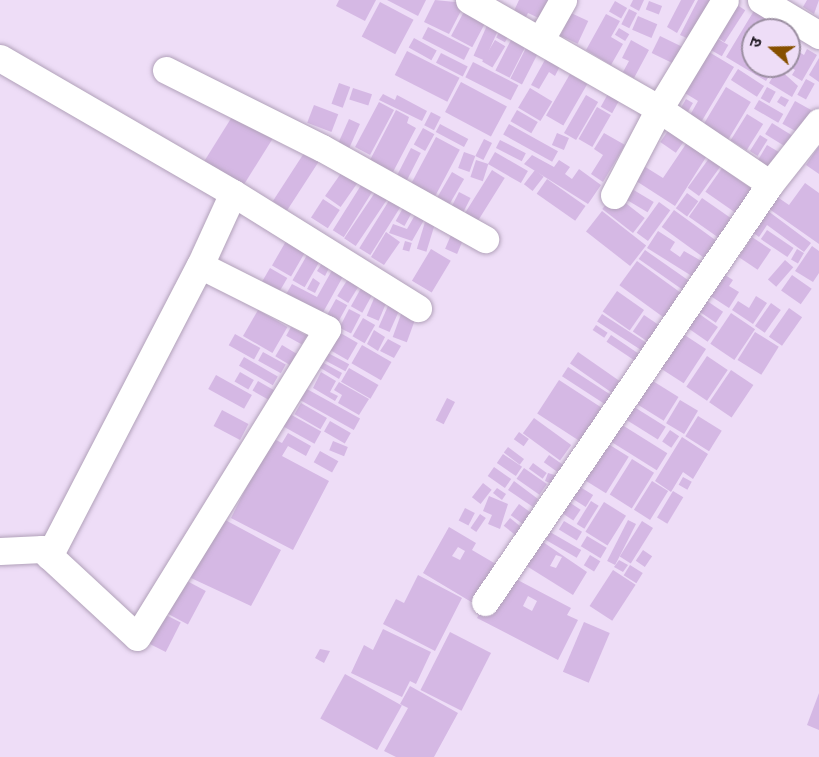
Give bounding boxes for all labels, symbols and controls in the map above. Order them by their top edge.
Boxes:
north arrow [741,18,801,78]
text: उ [745,35,767,50]

